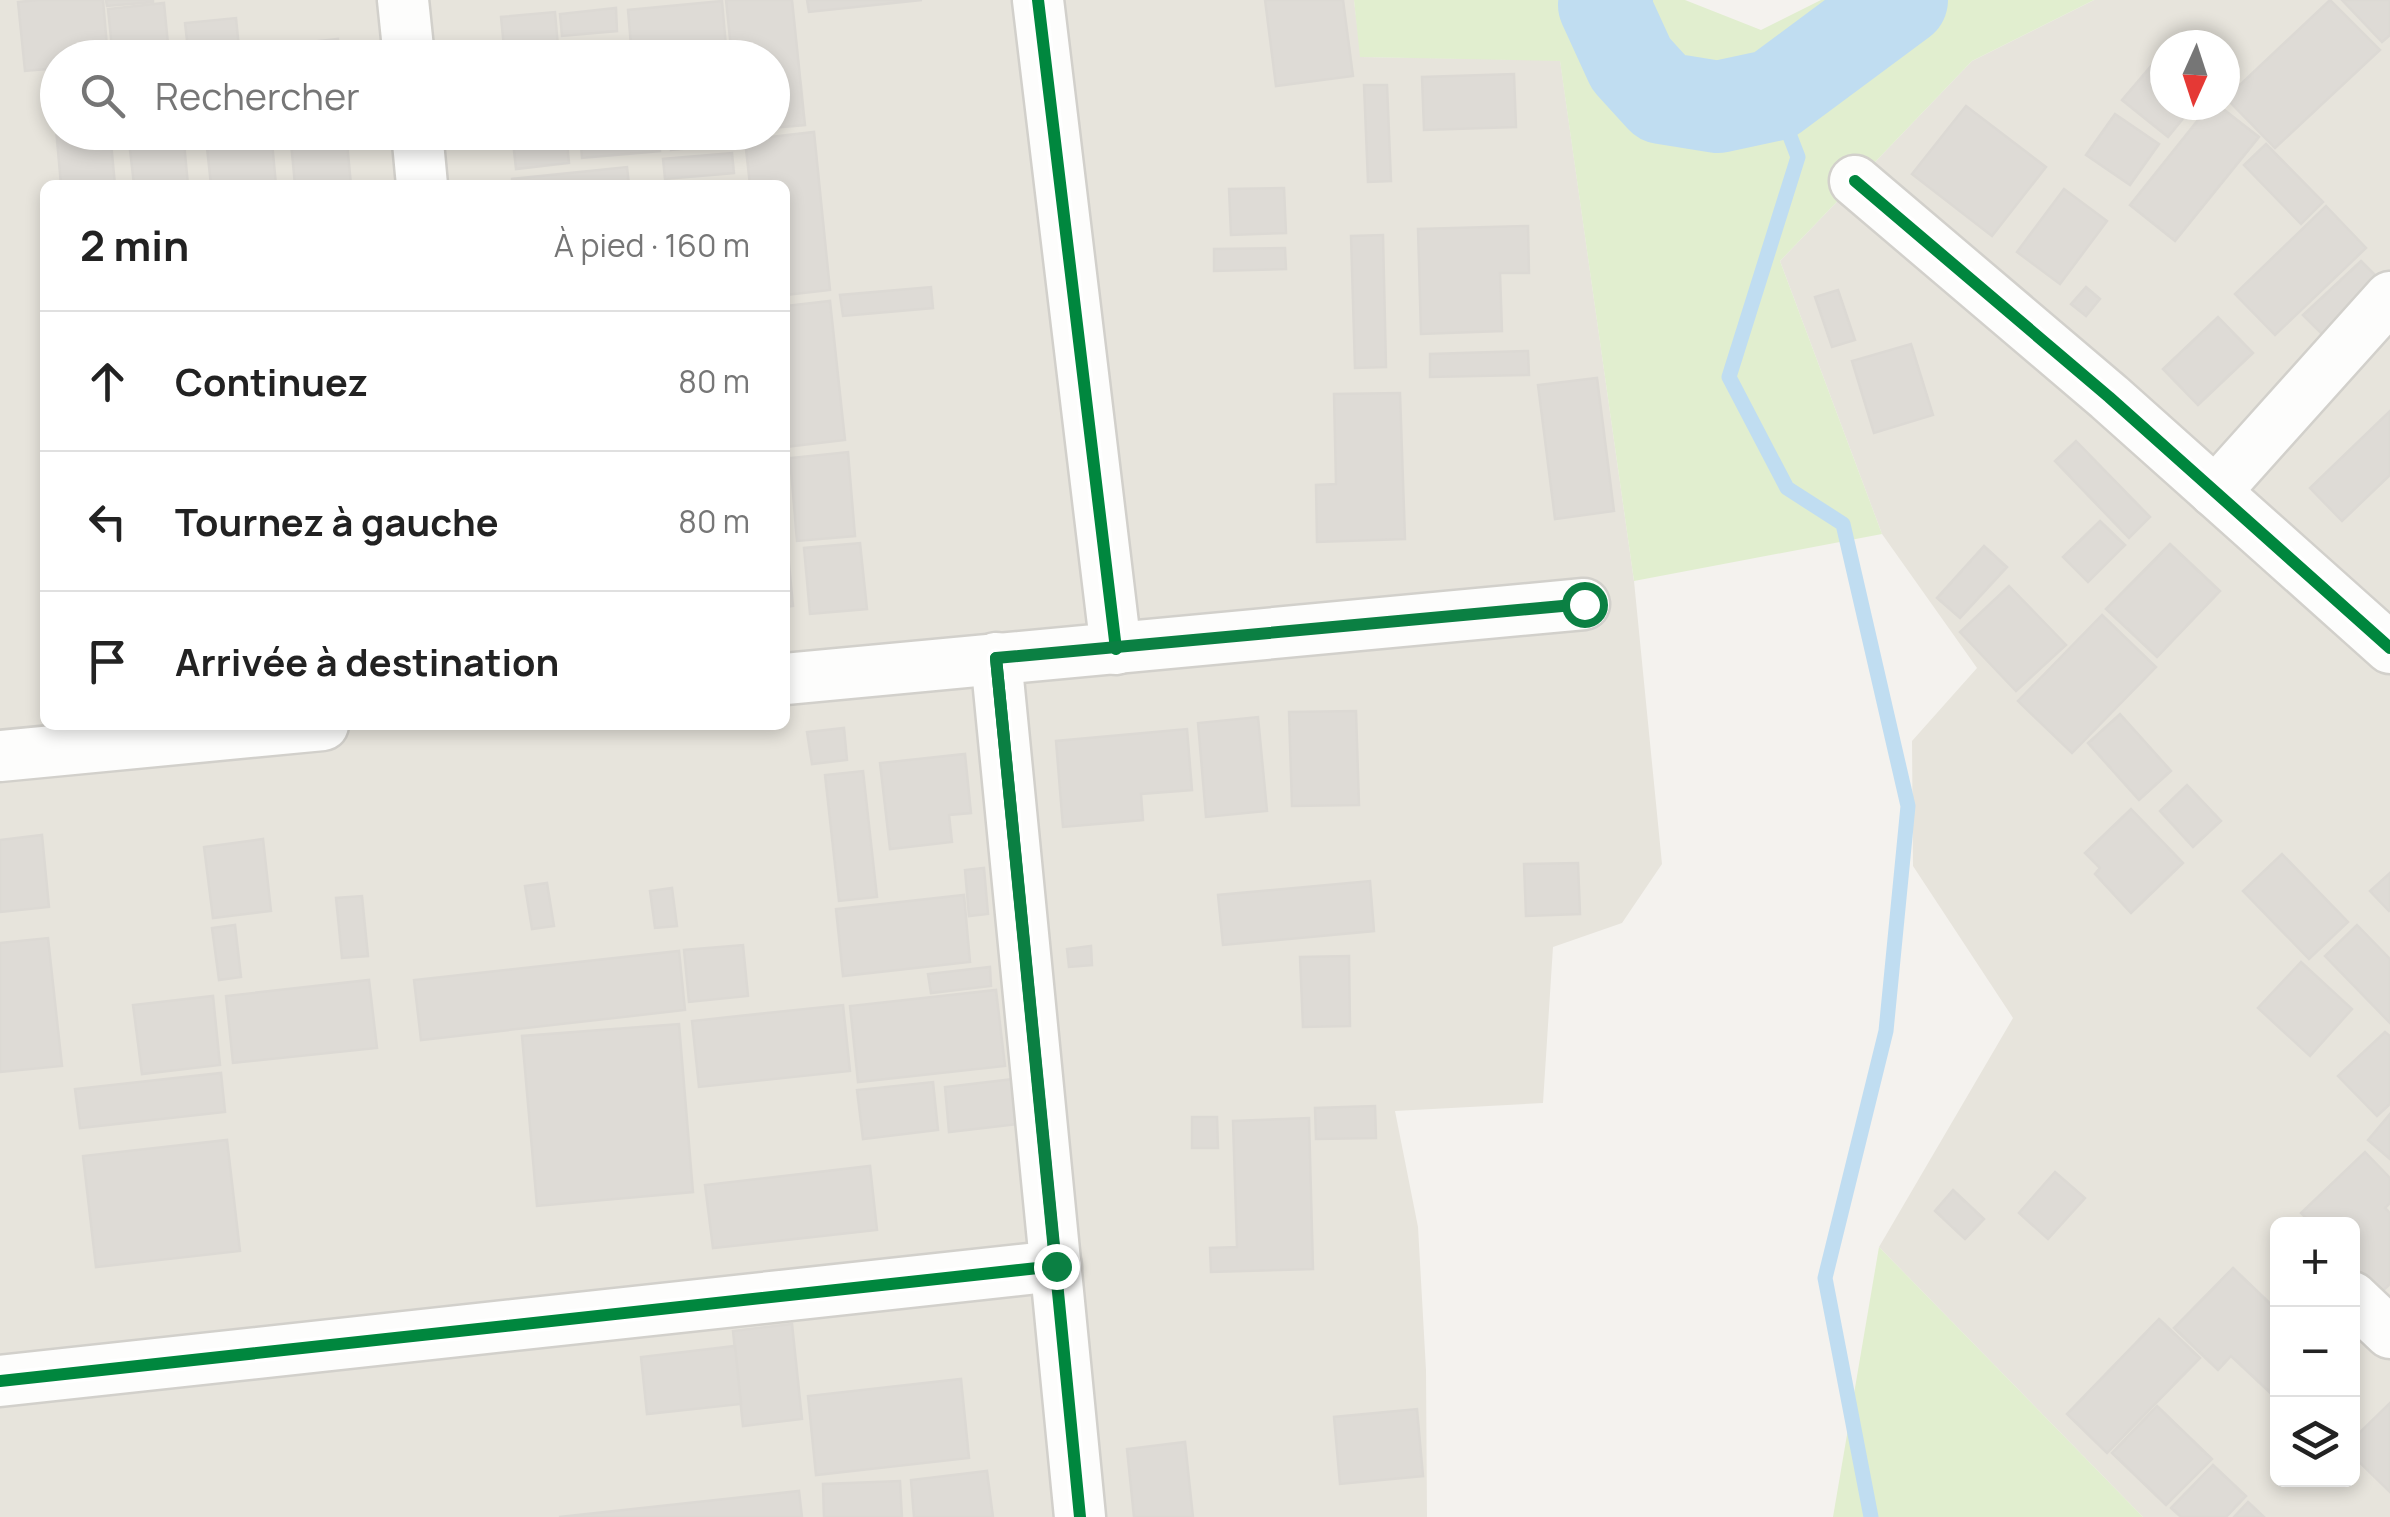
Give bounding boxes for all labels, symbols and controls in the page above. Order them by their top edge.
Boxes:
north arrow [2150,30,2240,120]
search box [40,40,790,150]
icon: search [75,68,130,123]
text: Rechercher [155,69,360,121]
text: 2 min [80,216,189,274]
text: À pied · 160 m [554,223,750,267]
icon: ahead [80,354,135,409]
text: Continuez [175,355,368,407]
text: 80 m [678,359,750,403]
icon: left [80,494,135,549]
text: Tournez à gauche [175,495,499,547]
text: 80 m [678,499,750,543]
route start [1562,582,1608,628]
icon: arrive [80,634,135,689]
text: Arrivée à destination [175,635,559,687]
map controls [2270,1217,2360,1487]
button: + [2270,1217,2360,1307]
route end [1034,1244,1080,1290]
button: − [2270,1307,2360,1397]
button: layers [2270,1397,2360,1487]

